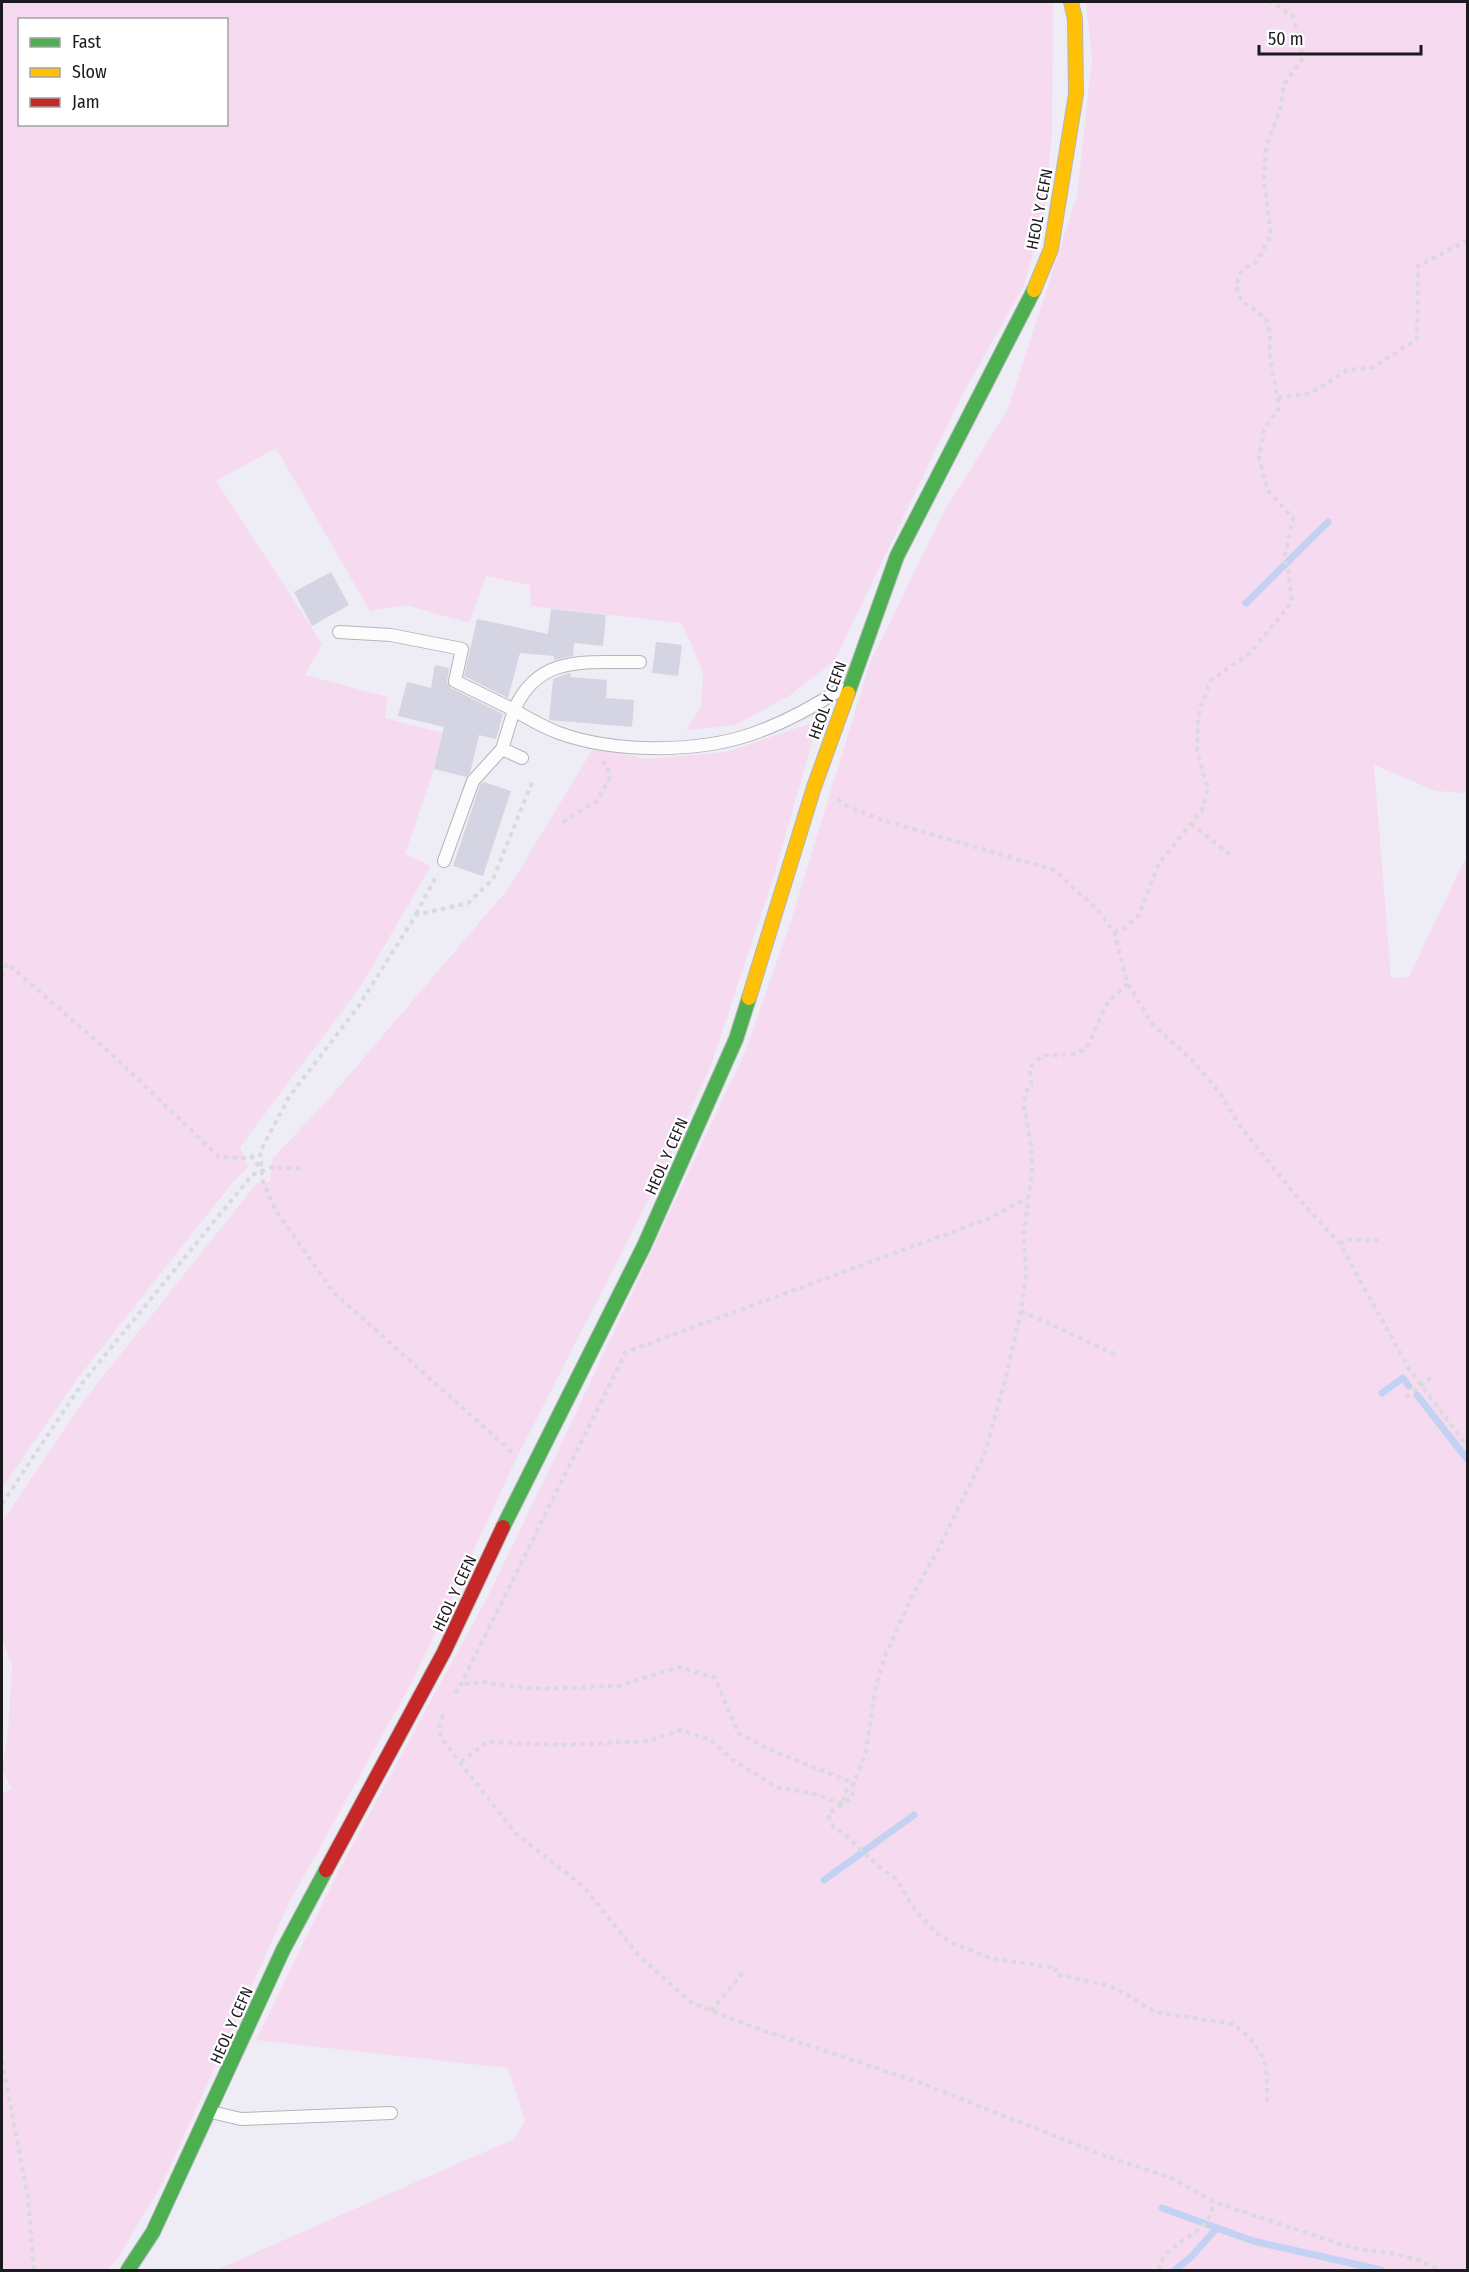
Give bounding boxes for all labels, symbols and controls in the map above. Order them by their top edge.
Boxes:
legend [18,18,228,126]
scale bar [1259,18,1421,56]
text: 50 m [1268,28,1304,50]
text: Fast [72,31,101,53]
text: Slow [72,61,107,83]
text: Jam [72,91,100,113]
street label: HEOL Y CEFN [1022,167,1057,251]
street label: HEOL Y CEFN [805,658,850,742]
street label: HEOL Y CEFN [641,1115,692,1198]
street label: HEOL Y CEFN [429,1552,480,1634]
street label: HEOL Y CEFN [206,1984,257,2067]

